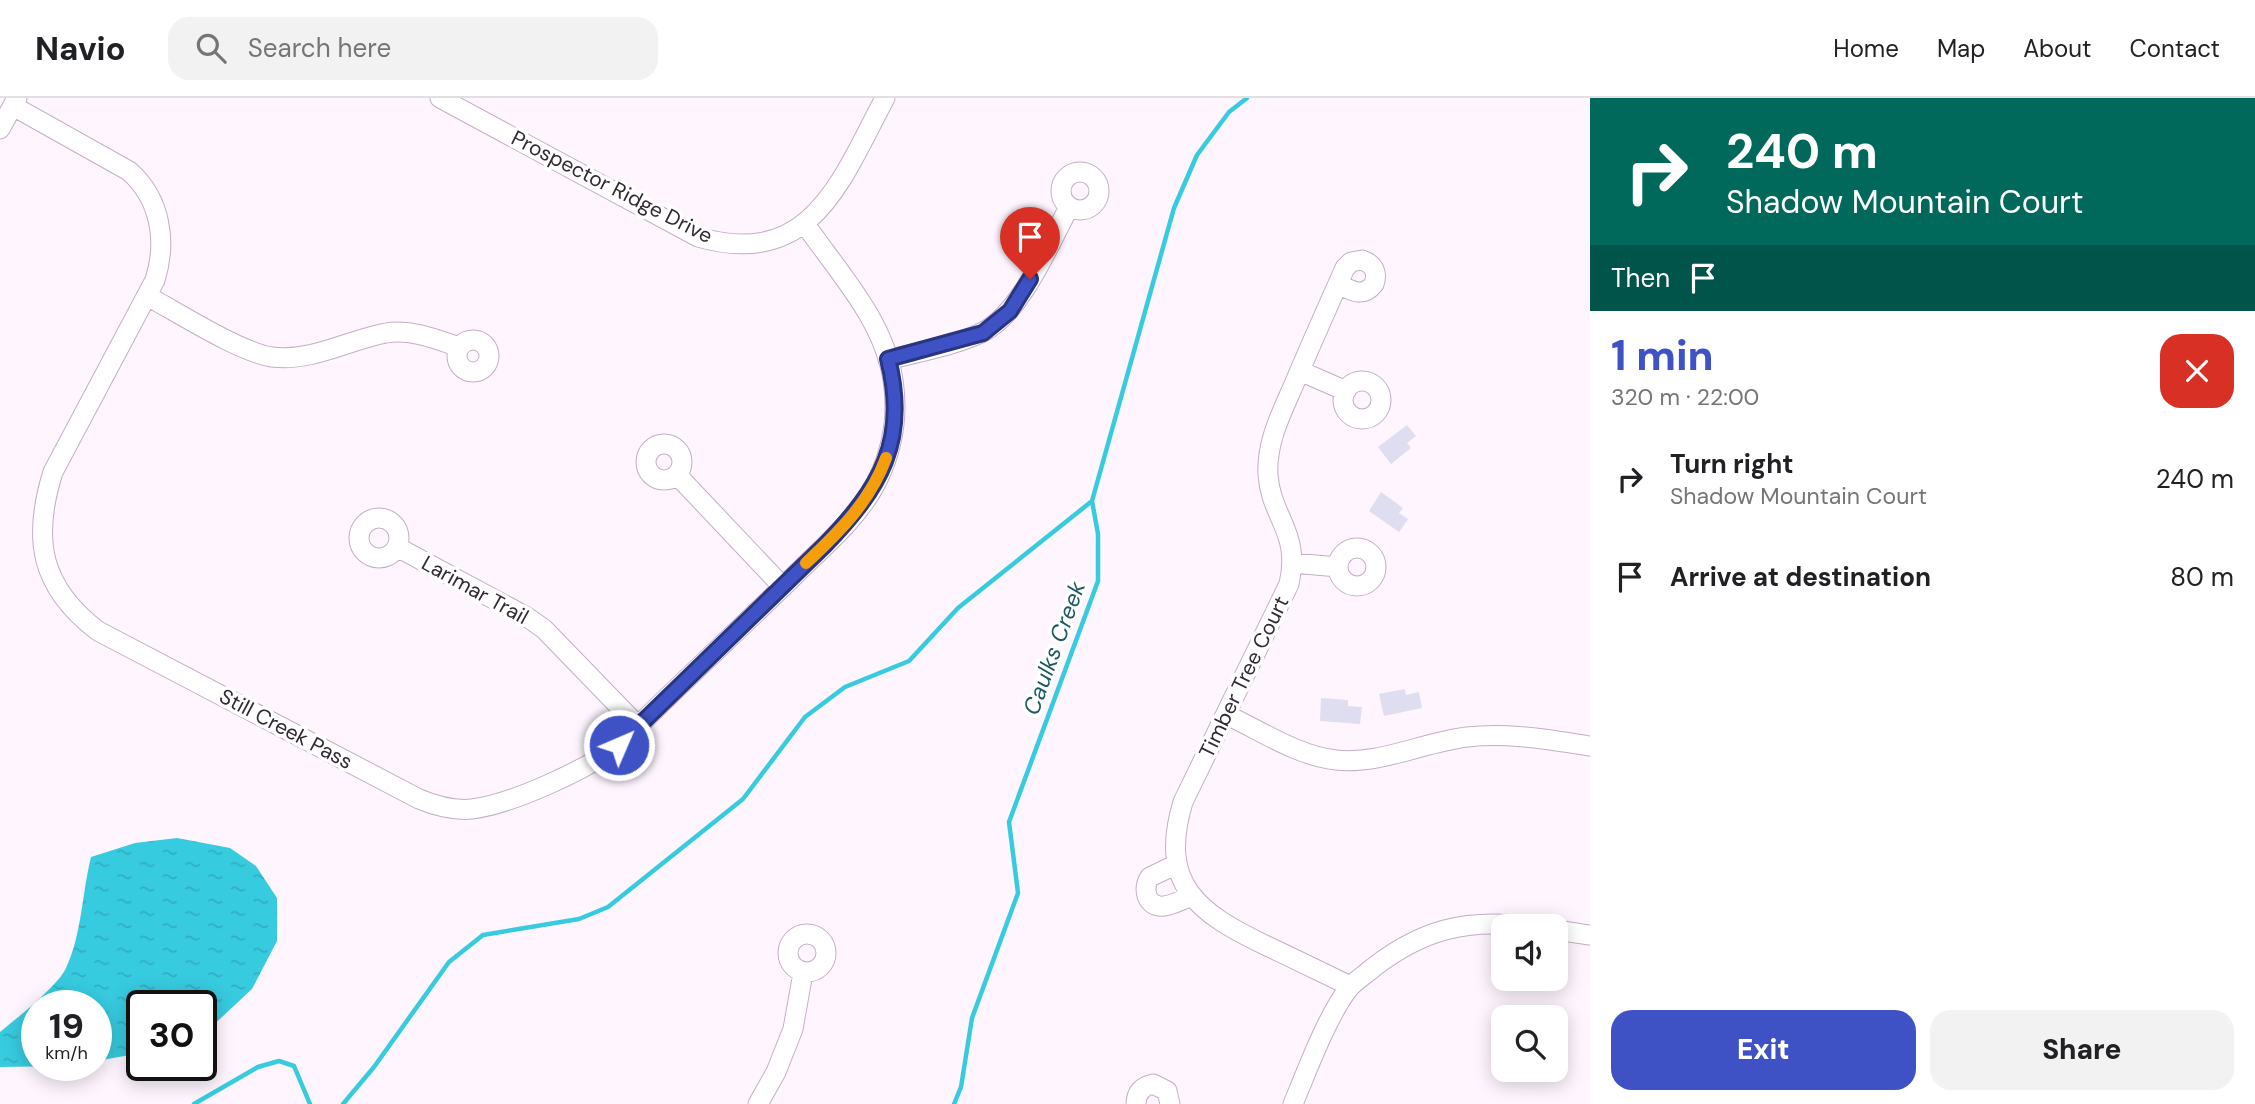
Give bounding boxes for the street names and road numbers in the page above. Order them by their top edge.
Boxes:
street label: Prospector Ridge Drive [507,124,717,250]
street label: Larimar Trail [416,549,534,631]
street label: Timber Tree Court [1193,591,1295,763]
street label: Still Creek Pass [215,682,357,776]

